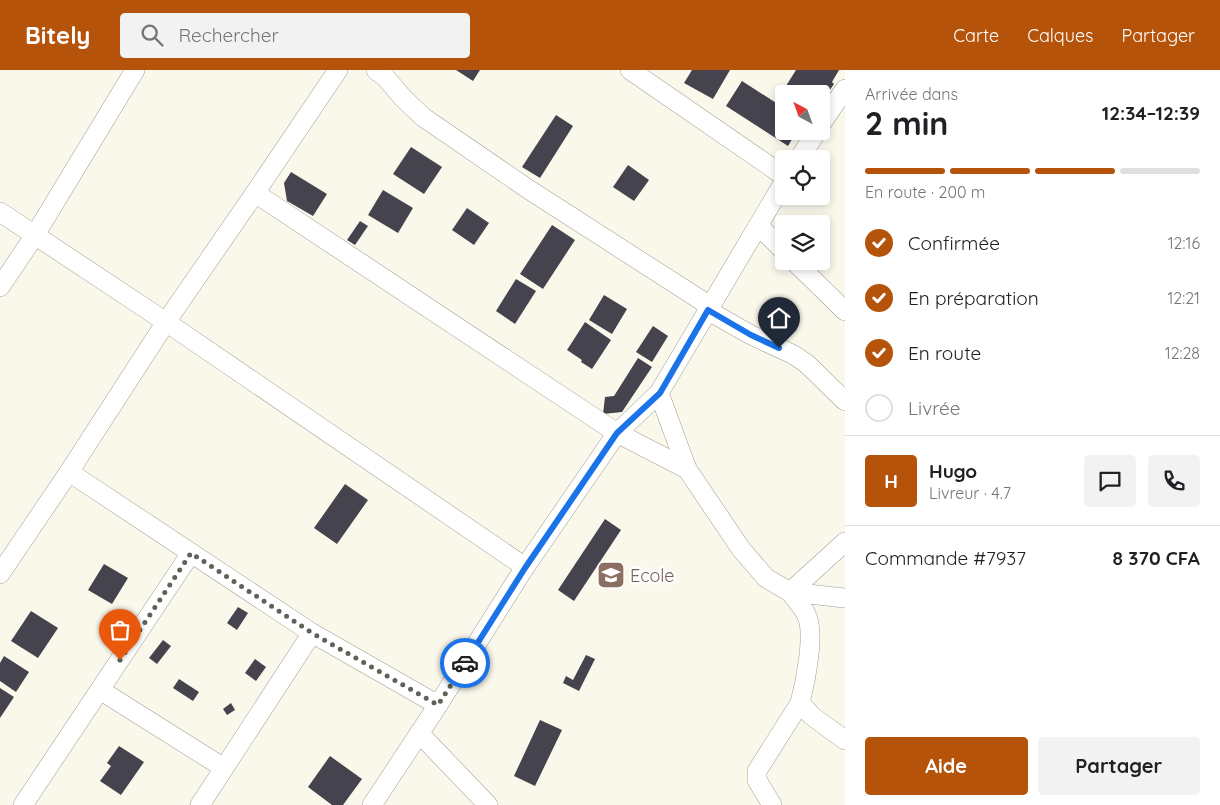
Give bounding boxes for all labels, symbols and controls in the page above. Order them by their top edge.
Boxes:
search box [120,13,470,58]
text: Bitely [25,20,90,50]
icon: search [138,21,166,49]
text: Rechercher [178,23,279,47]
text: Carte [953,24,999,47]
text: Calques [1027,24,1094,47]
text: Partager [1122,24,1195,47]
text: Arrivée dans [865,84,958,104]
north arrow [775,85,830,140]
map controls [775,85,830,270]
text: 12:34–12:39 [1102,101,1200,125]
text: 2 min [865,103,948,143]
button: locate [775,150,830,205]
text: En route · 200 m [865,182,985,202]
button: layers [775,215,830,270]
icon: check [865,229,893,257]
text: Confirmée [908,231,1000,255]
text: 12:16 [1168,233,1200,253]
icon: check [865,284,893,312]
text: En préparation [908,286,1039,310]
text: 12:21 [1167,288,1200,308]
pin [758,297,800,348]
icon: home [765,304,793,332]
icon: check [865,339,893,367]
text: En route [908,341,981,365]
text: 12:28 [1165,343,1200,363]
text: Livrée [908,396,961,420]
button: chat [1084,455,1136,507]
button: phone [1148,455,1200,507]
text: Hugo [929,459,977,483]
text: H [884,469,898,493]
text: Livreur · 4.7 [929,483,1011,503]
text: Commande #7937 [865,546,1026,570]
text: 8 370 CFA [1113,546,1200,570]
school or university icon: Ecole [596,560,626,590]
place label: Ecole [630,564,674,587]
pin [99,609,141,660]
icon: bag [106,616,134,644]
courier [440,638,490,688]
icon: car [451,649,479,677]
button: Aide [865,737,1028,795]
button: Partager [1038,737,1200,795]

